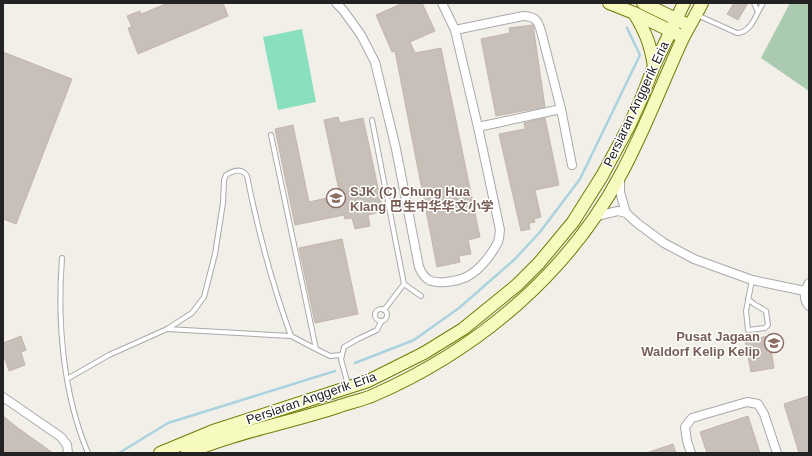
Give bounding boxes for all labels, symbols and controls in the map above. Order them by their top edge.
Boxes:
street label: Persiaran Anggerik Eria [600,38,672,169]
place label: SJK (C) Chung Hua Klang 巴生中华华文小学 [350,184,494,214]
school or university icon: SJK (C) Chung Hua Klang 巴生中华华文小学 [325,187,347,209]
place label: Pusat Jagaan Waldorf Kelip Kelip [641,329,760,359]
school or university icon: Pusat Jagaan Waldorf Kelip Kelip [763,332,785,354]
street label: Persiaran Anggerik Eria [244,368,379,427]

